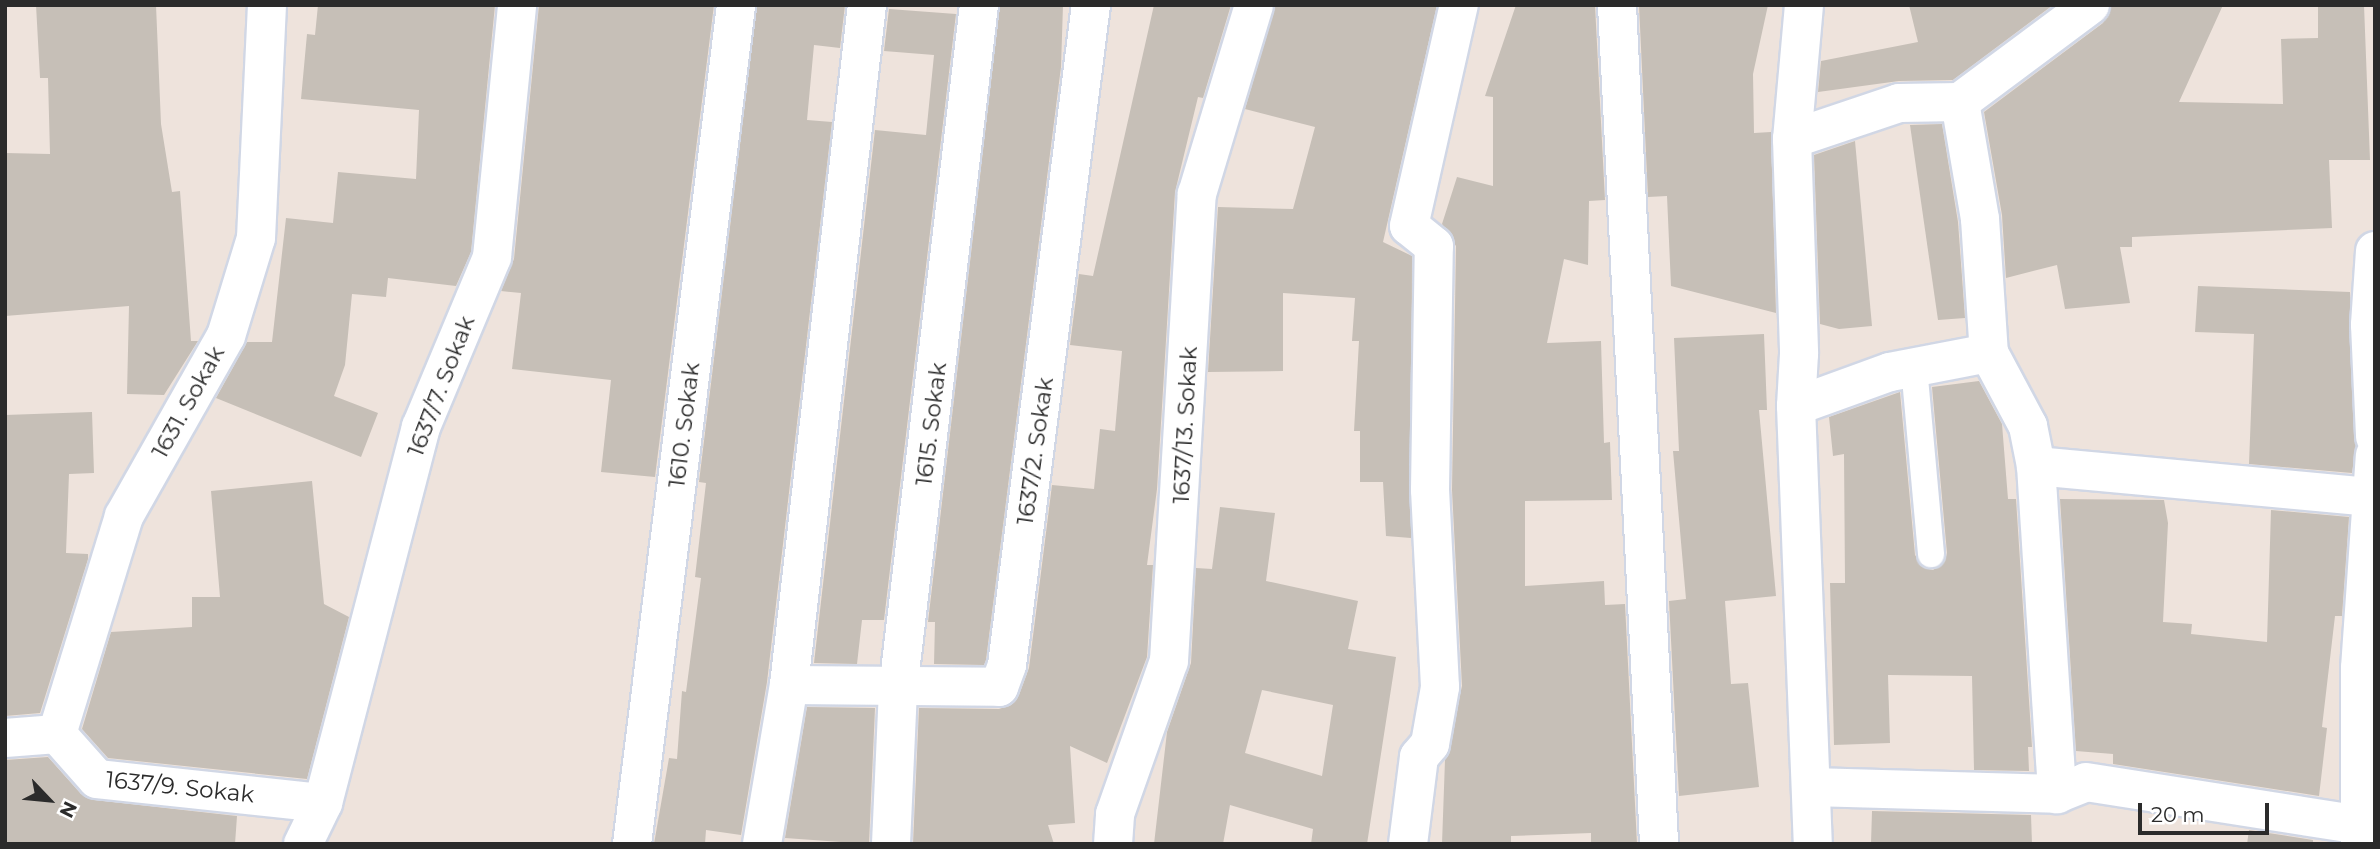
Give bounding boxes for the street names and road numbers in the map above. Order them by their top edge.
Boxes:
street label: 1637/7. Sokak [402,312,480,460]
street label: 1631. Sokak [146,341,230,463]
street label: 1637/13. Sokak [1167,346,1203,504]
street label: 1610. Sokak [663,361,705,489]
street label: 1615. Sokak [910,361,952,487]
street label: 1637/2. Sokak [1011,375,1059,527]
street label: 1637/9. Sokak [104,765,256,809]

